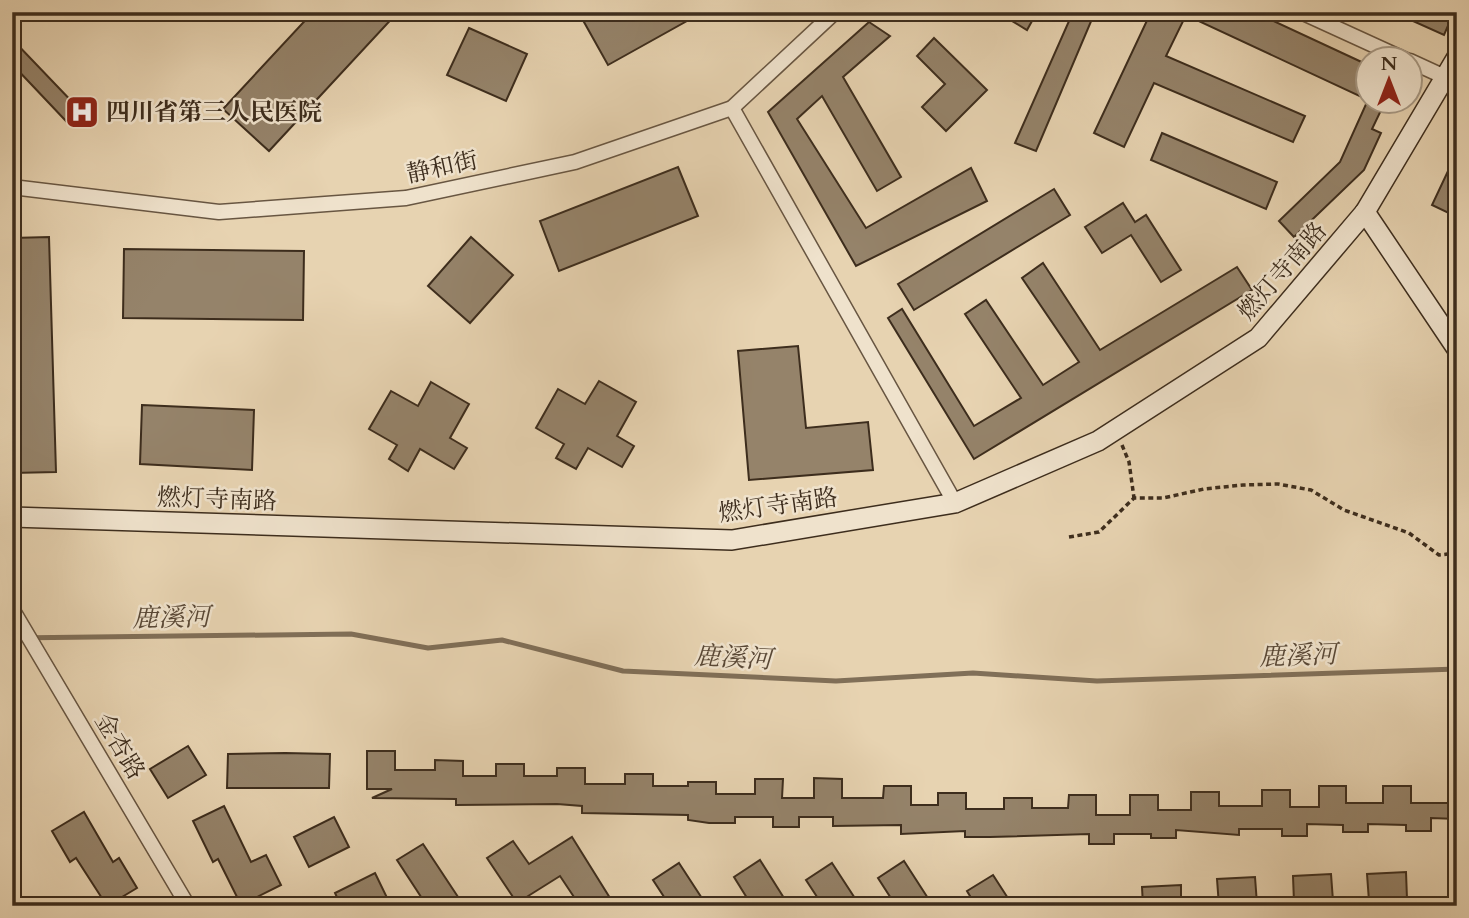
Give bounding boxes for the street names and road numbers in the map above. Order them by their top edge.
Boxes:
street label: 静和街 [403,144,481,191]
street label: 燃灯寺南路 [1231,215,1334,327]
street label: 燃灯寺南路 [156,481,278,518]
street label: 燃灯寺南路 [716,481,840,530]
street label: 金杏路 [87,707,152,786]

